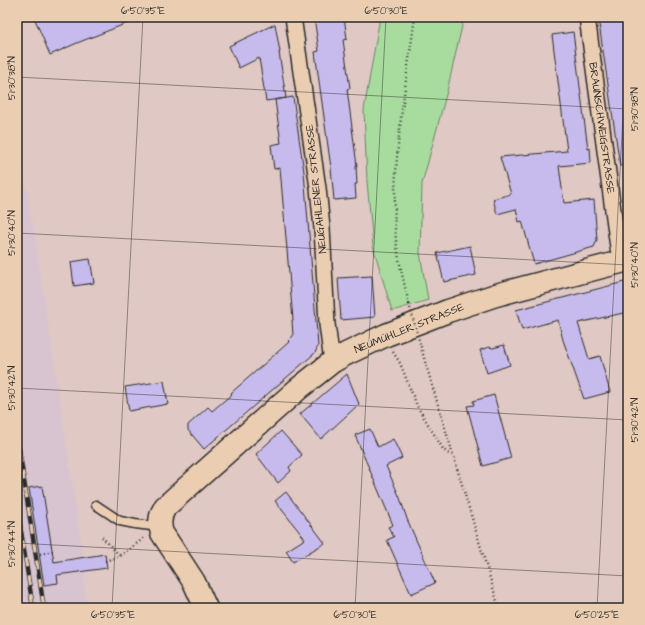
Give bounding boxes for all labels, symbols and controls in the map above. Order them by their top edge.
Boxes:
text: 6°50'35"E [121,4,165,18]
text: 6°50'30"E [364,4,408,18]
text: 51°30'38"N [5,56,19,100]
street label: BRAUNSCHWEIGSTRASSE [585,61,619,195]
text: 51°30'38"N [628,87,642,131]
street label: NEUGAHLENER STRASSE [302,123,330,255]
text: 51°30'40"N [5,210,19,256]
text: 51°30'40"N [628,242,642,288]
street label: NEUMÜHLER STRASSE [352,299,467,357]
text: 51°30'42"N [5,366,19,410]
text: 51°30'42"N [628,398,642,442]
text: 51°30'44"N [5,521,19,567]
text: 6°50'35"E [91,608,135,622]
text: 6°50'30"E [333,608,377,622]
text: 6°50'25"E [575,608,619,622]

